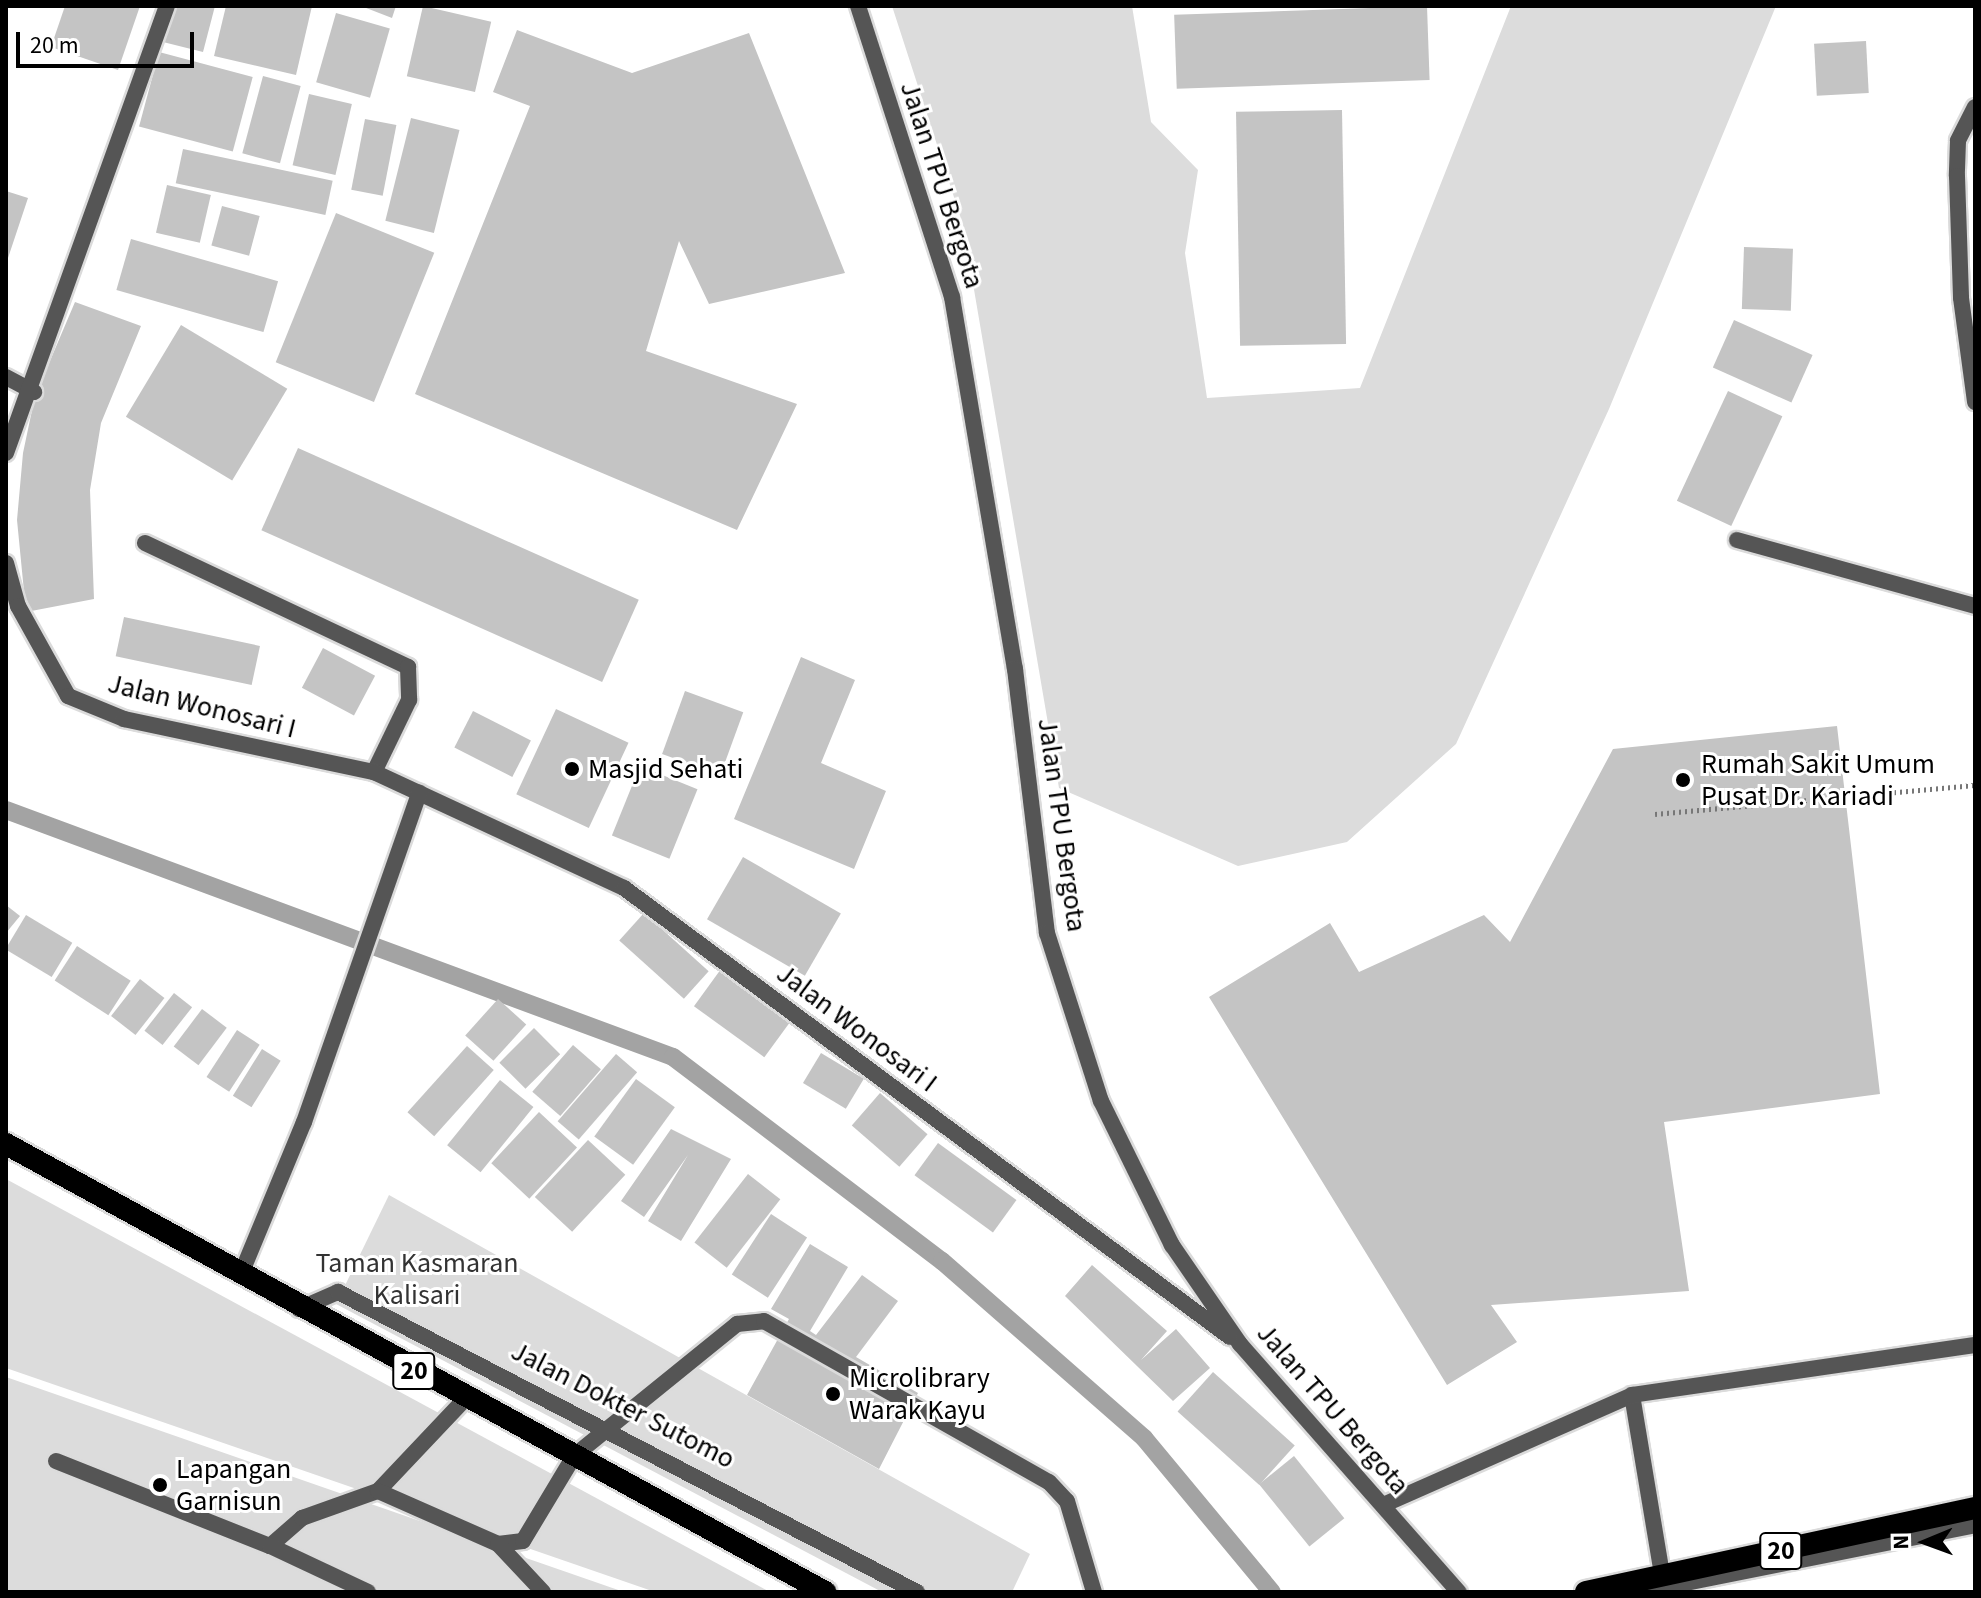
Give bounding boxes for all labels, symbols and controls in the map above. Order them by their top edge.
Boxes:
scale bar [20,16,198,66]
text: 20 m [30,28,79,63]
street label: Jalan TPU Bergota [893,77,991,293]
street label: Jalan Wonosari I [104,666,300,746]
street label: Jalan TPU Bergota [1030,716,1094,934]
place label: Rumah Sakit Umum Pusat Dr. Kariadi [1701,747,1935,813]
place label: Masjid Sehati [588,752,743,786]
marker: Masjid Sehati [563,760,581,778]
marker: Rumah Sakit Umum Pusat Dr. Kariadi [1672,769,1694,791]
street label: Jalan Wonosari I [770,957,944,1099]
park label: Taman Kasmaran Kalisari [315,1246,519,1312]
street label: Jalan TPU Bergota [1250,1317,1416,1501]
street label: Jalan Dokter Sutomo [506,1334,740,1476]
road number: 20 [392,1349,436,1393]
place label: Microlibrary Warak Kayu [849,1361,990,1427]
marker: Microlibrary Warak Kayu [824,1385,842,1403]
place label: Lapangan Garnisun [176,1452,291,1518]
marker: Lapangan Garnisun [151,1476,169,1494]
north arrow [1885,1502,1965,1582]
road number: 20 [1759,1529,1803,1573]
text: N [1885,1535,1917,1550]

